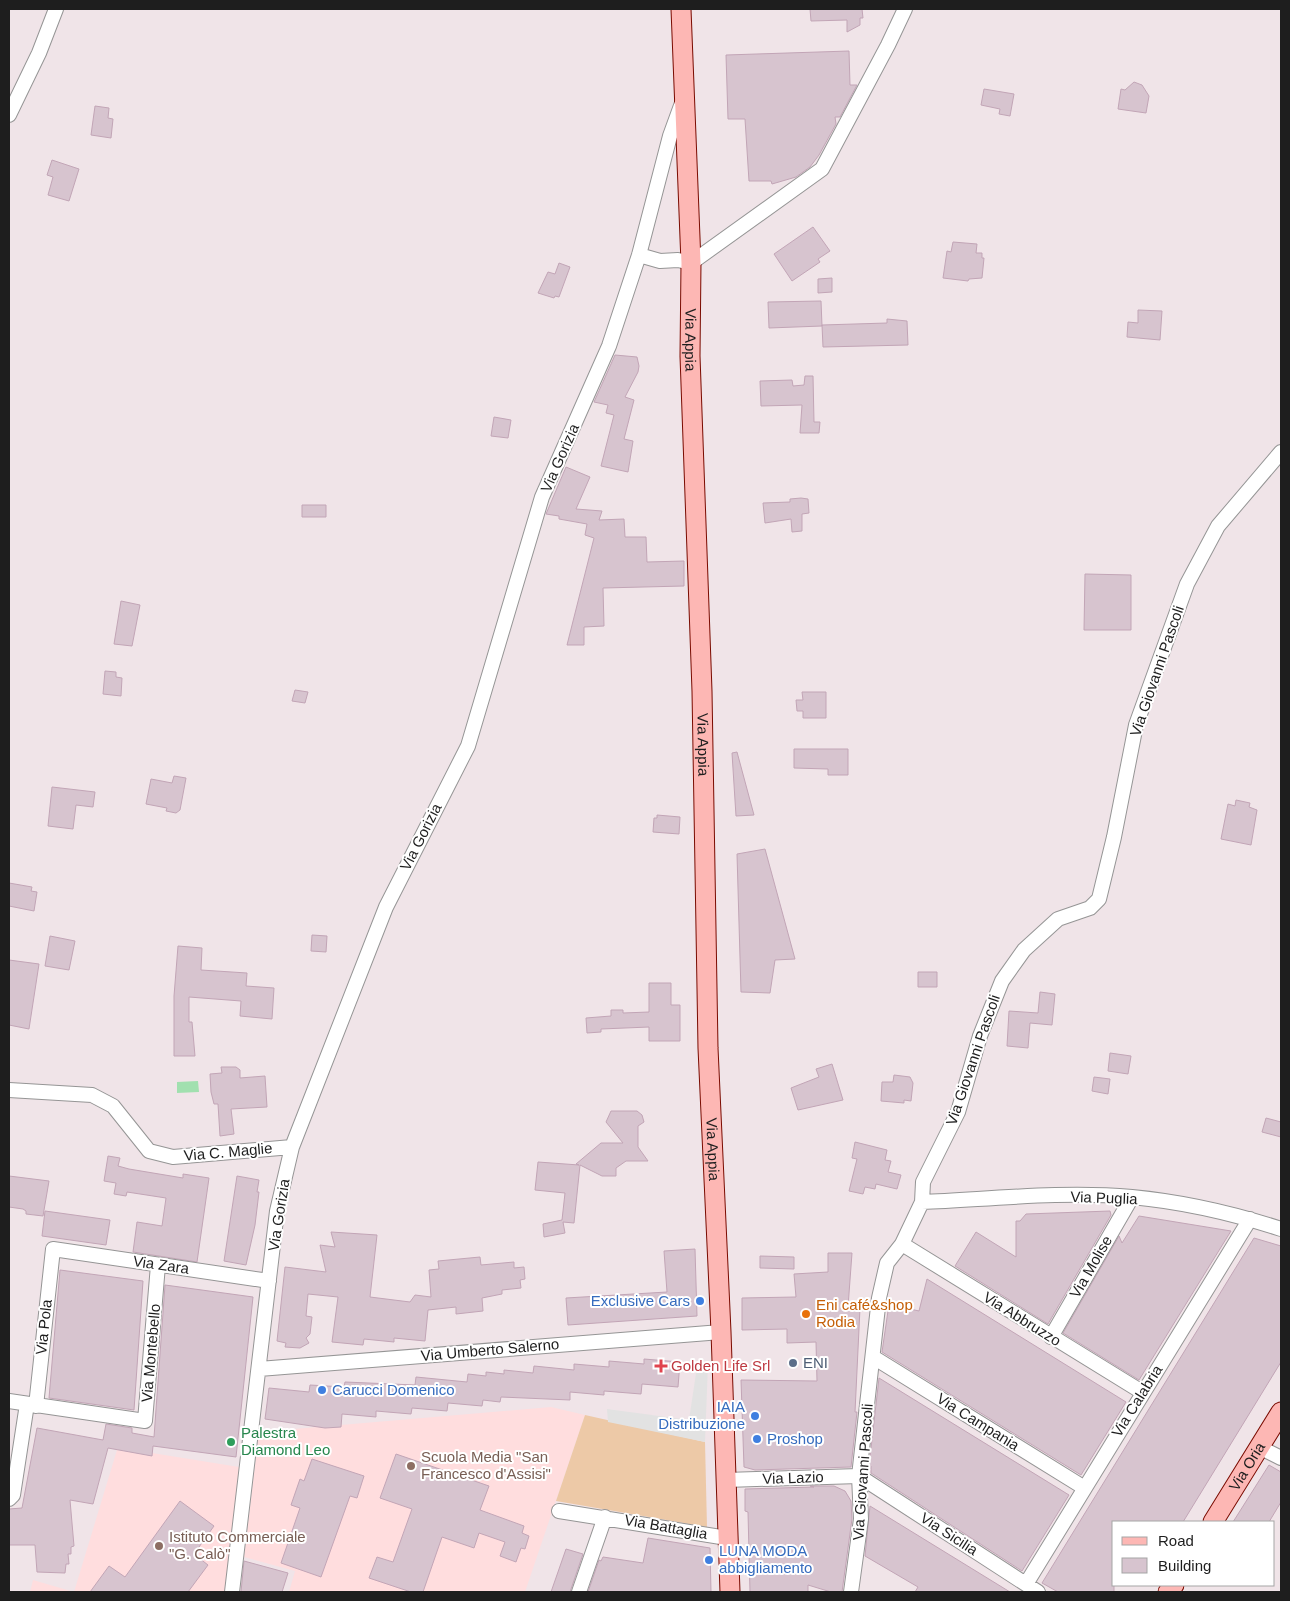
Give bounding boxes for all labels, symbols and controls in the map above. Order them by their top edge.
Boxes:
street label: Via Appia [682,308,700,372]
street label: Via Gorizia [537,420,582,495]
street label: Via Giovanni Pascoli [1126,603,1187,739]
street label: Via Appia [694,713,712,777]
street label: Via Gorizia [396,800,445,873]
street label: Via Giovanni Pascoli [942,992,1003,1128]
street label: Via Appia [703,1117,723,1182]
street label: Via C. Maglie [183,1139,273,1164]
street label: Via Gorizia [264,1177,293,1252]
street label: Via Puglia [1070,1188,1139,1207]
street label: Via Molise [1066,1233,1115,1301]
street label: Via Zara [132,1252,191,1277]
street label: Via Abbruzzo [980,1288,1064,1349]
place label: Exclusive Cars [591,1292,690,1309]
marker: Exclusive Cars [694,1295,706,1307]
place label: Eni café&shop Rodia [816,1296,913,1330]
street label: Via Pola [32,1298,55,1355]
street label: Via Montebello [138,1303,163,1403]
marker: Eni café&shop Rodia [800,1308,812,1320]
street label: Via Umberto Salerno [420,1335,560,1364]
place label: ENI [803,1354,828,1371]
place label: Golden Life Srl [671,1357,770,1374]
marker: ENI [787,1357,799,1369]
marker: Golden Life Srl [655,1360,667,1372]
street label: Via Calabria [1108,1361,1166,1440]
place label: Carucci Domenico [332,1381,455,1398]
marker: Carucci Domenico [316,1384,328,1396]
street label: Via Campania [934,1389,1023,1454]
place label: IAIA Distribuzione [658,1398,745,1432]
street label: Via Giovanni Pascoli [849,1403,876,1541]
marker: IAIA Distribuzione [749,1410,761,1422]
place label: Palestra Diamond Leo [241,1424,330,1458]
place label: Proshop [767,1430,823,1447]
marker: Proshop [751,1433,763,1445]
marker: Palestra Diamond Leo [225,1436,237,1448]
street label: Via Oria [1225,1438,1269,1494]
place label: Scuola Media "San Francesco d'Assisi" [421,1448,551,1482]
marker: Scuola Media "San Francesco d'Assisi" [405,1460,417,1472]
street label: Via Lazio [762,1468,824,1487]
street label: Via Sicilia [917,1509,982,1559]
street label: Via Battaglia [623,1511,710,1542]
legend [1112,1521,1275,1586]
place label: Istituto Commerciale "G. Calò" [169,1528,306,1562]
text: Road [1158,1532,1194,1549]
marker: Istituto Commerciale "G. Calò" [153,1540,165,1552]
place label: LUNA MODA abbigliamento [719,1542,812,1576]
marker: LUNA MODA abbigliamento [703,1554,715,1566]
text: Building [1158,1557,1211,1574]

